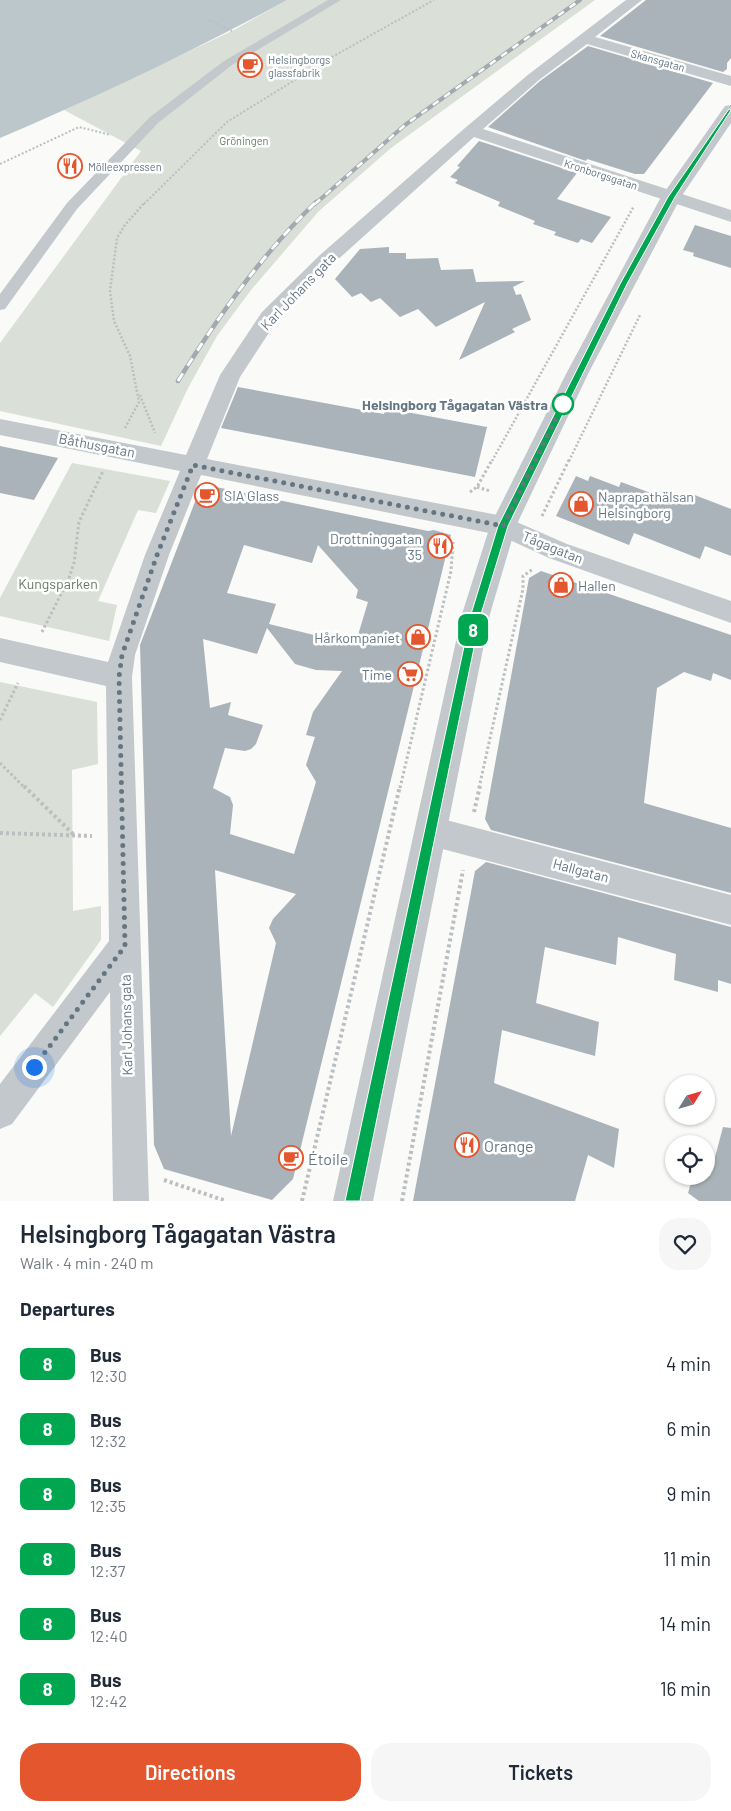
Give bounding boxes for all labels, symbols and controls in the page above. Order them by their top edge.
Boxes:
street label: Skansgatan [629,46,687,74]
cafe icon: Helsingborgs glassfabrik [237,52,263,78]
place label: Helsingborgs glassfabrik [268,53,330,79]
park label: Gröningen [220,134,269,147]
restaurant icon: Mölleexpressen [57,153,83,179]
street label: Kronborgsgatan [563,156,639,192]
place label: Mölleexpressen [88,160,162,173]
street label: Karl Johans gata [257,249,339,333]
marker: Helsingborg Tågagatan Västra [552,393,574,415]
place label: Helsingborg Tågagatan Västra [362,396,548,413]
street label: Båthusgatan [58,429,136,461]
cafe icon: SIA Glass [194,482,220,508]
place label: SIA Glass [224,487,280,504]
place label: Naprapathälsan Helsingborg [598,488,694,521]
shop icon: Naprapathälsan Helsingborg [568,491,594,517]
street label: Tågagatan [520,527,586,567]
place label: Drottninggatan 35 [330,530,422,563]
restaurant icon: Drottninggatan 35 [427,533,453,559]
shop icon: Hallen [548,572,574,598]
park label: Kungsparken [18,575,98,592]
place label: Hallen [578,577,616,594]
line badge: 8 [457,614,489,646]
text: 8 [468,619,478,641]
shop icon: Hårkompaniet [405,624,431,650]
place label: Hårkompaniet [314,629,400,646]
supermarket icon: Time [397,661,423,687]
place label: Time [362,666,392,683]
street label: Hallgatan [551,854,611,886]
street label: Karl Johans gata [117,974,135,1076]
your location [22,1055,47,1080]
north arrow [665,1075,715,1125]
map controls [665,1075,715,1185]
restaurant icon: Orange [454,1132,480,1158]
button: locate [665,1135,715,1185]
place label: Orange [484,1136,534,1155]
cafe icon: Étoile [278,1145,304,1171]
place label: Étoile [308,1149,348,1168]
button: heart [659,1218,711,1270]
text: Helsingborg Tågagatan Västra [20,1219,336,1248]
text: Walk · 4 min · 240 m [20,1253,154,1272]
text: Departures [20,1297,115,1320]
text: Bus [90,1343,122,1366]
text: 4 min [666,1352,711,1375]
text: 8 [43,1353,52,1375]
text: 12:30 [90,1366,127,1385]
text: Bus [90,1408,122,1431]
text: 6 min [667,1417,711,1440]
text: 8 [43,1418,52,1440]
text: 12:32 [90,1431,126,1450]
text: Bus [90,1473,122,1496]
text: 9 min [667,1482,711,1505]
text: 8 [43,1483,52,1505]
text: 12:35 [90,1496,126,1515]
text: Bus [90,1538,122,1561]
text: 11 min [663,1547,711,1570]
text: 8 [43,1548,52,1570]
text: 12:37 [90,1561,125,1580]
text: Bus [90,1603,122,1626]
text: 14 min [659,1612,711,1635]
text: 8 [43,1613,52,1635]
text: 12:40 [90,1626,127,1645]
text: Bus [90,1668,122,1691]
text: 16 min [660,1677,711,1700]
text: 8 [43,1678,52,1700]
text: 12:42 [90,1691,127,1710]
button: Directions [20,1743,361,1801]
button: Tickets [371,1743,711,1801]

